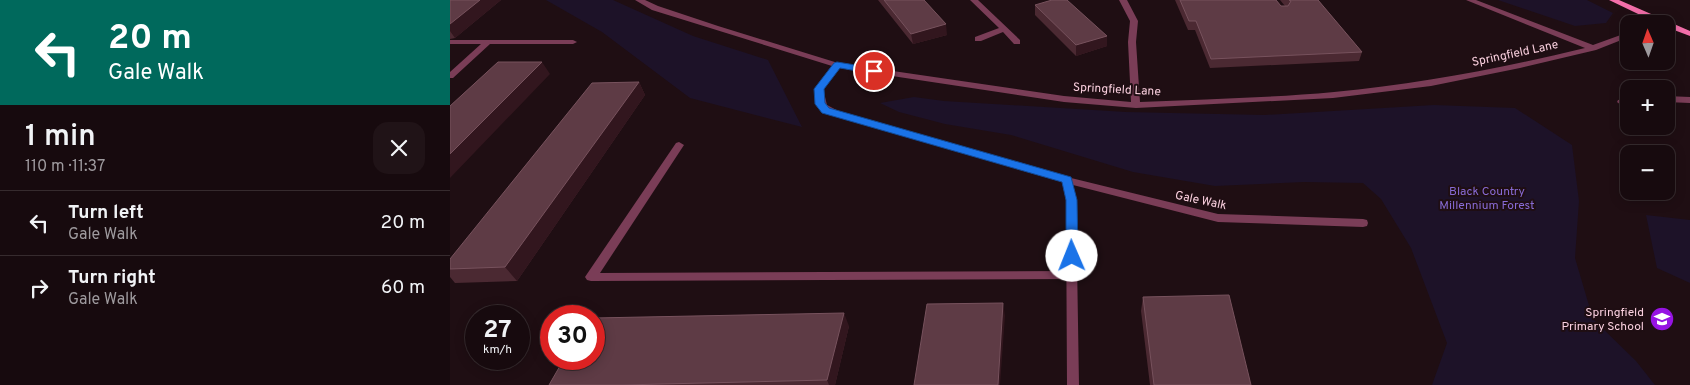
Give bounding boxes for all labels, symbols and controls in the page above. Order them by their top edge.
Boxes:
north arrow [1620,15,1675,70]
map controls [1620,15,1675,200]
text: 20 m [108,17,192,61]
icon: left [25,20,90,85]
street label: Springfield Lane [1470,37,1560,71]
pin [853,50,895,92]
icon: arrive [860,57,888,85]
text: Gale Walk [108,60,204,87]
street label: Springfield Lane [1073,80,1161,100]
button: + [1620,80,1675,135]
text: 1 min [25,119,96,156]
button: close [373,122,425,174]
button: − [1620,145,1675,200]
text: 110 m · 11:37 [25,157,105,177]
park label: Black Country Millennium Forest [1439,184,1535,214]
street label: Gale Walk [1174,188,1228,214]
text: Turn left [68,201,144,225]
icon: left [25,209,53,237]
text: 20 m [381,211,425,235]
text: Gale Walk [68,225,138,245]
position arrow [1045,229,1097,281]
text: Turn right [68,266,156,290]
icon: right [25,274,53,302]
text: 60 m [381,276,425,300]
text: Gale Walk [68,290,138,310]
speed limit sign: 30 [540,305,605,370]
place label: Springfield Primary School [1562,305,1644,335]
school or university icon: Springfield Primary School [1649,306,1675,332]
text: 27 [483,315,512,347]
text: km/h [483,342,512,358]

